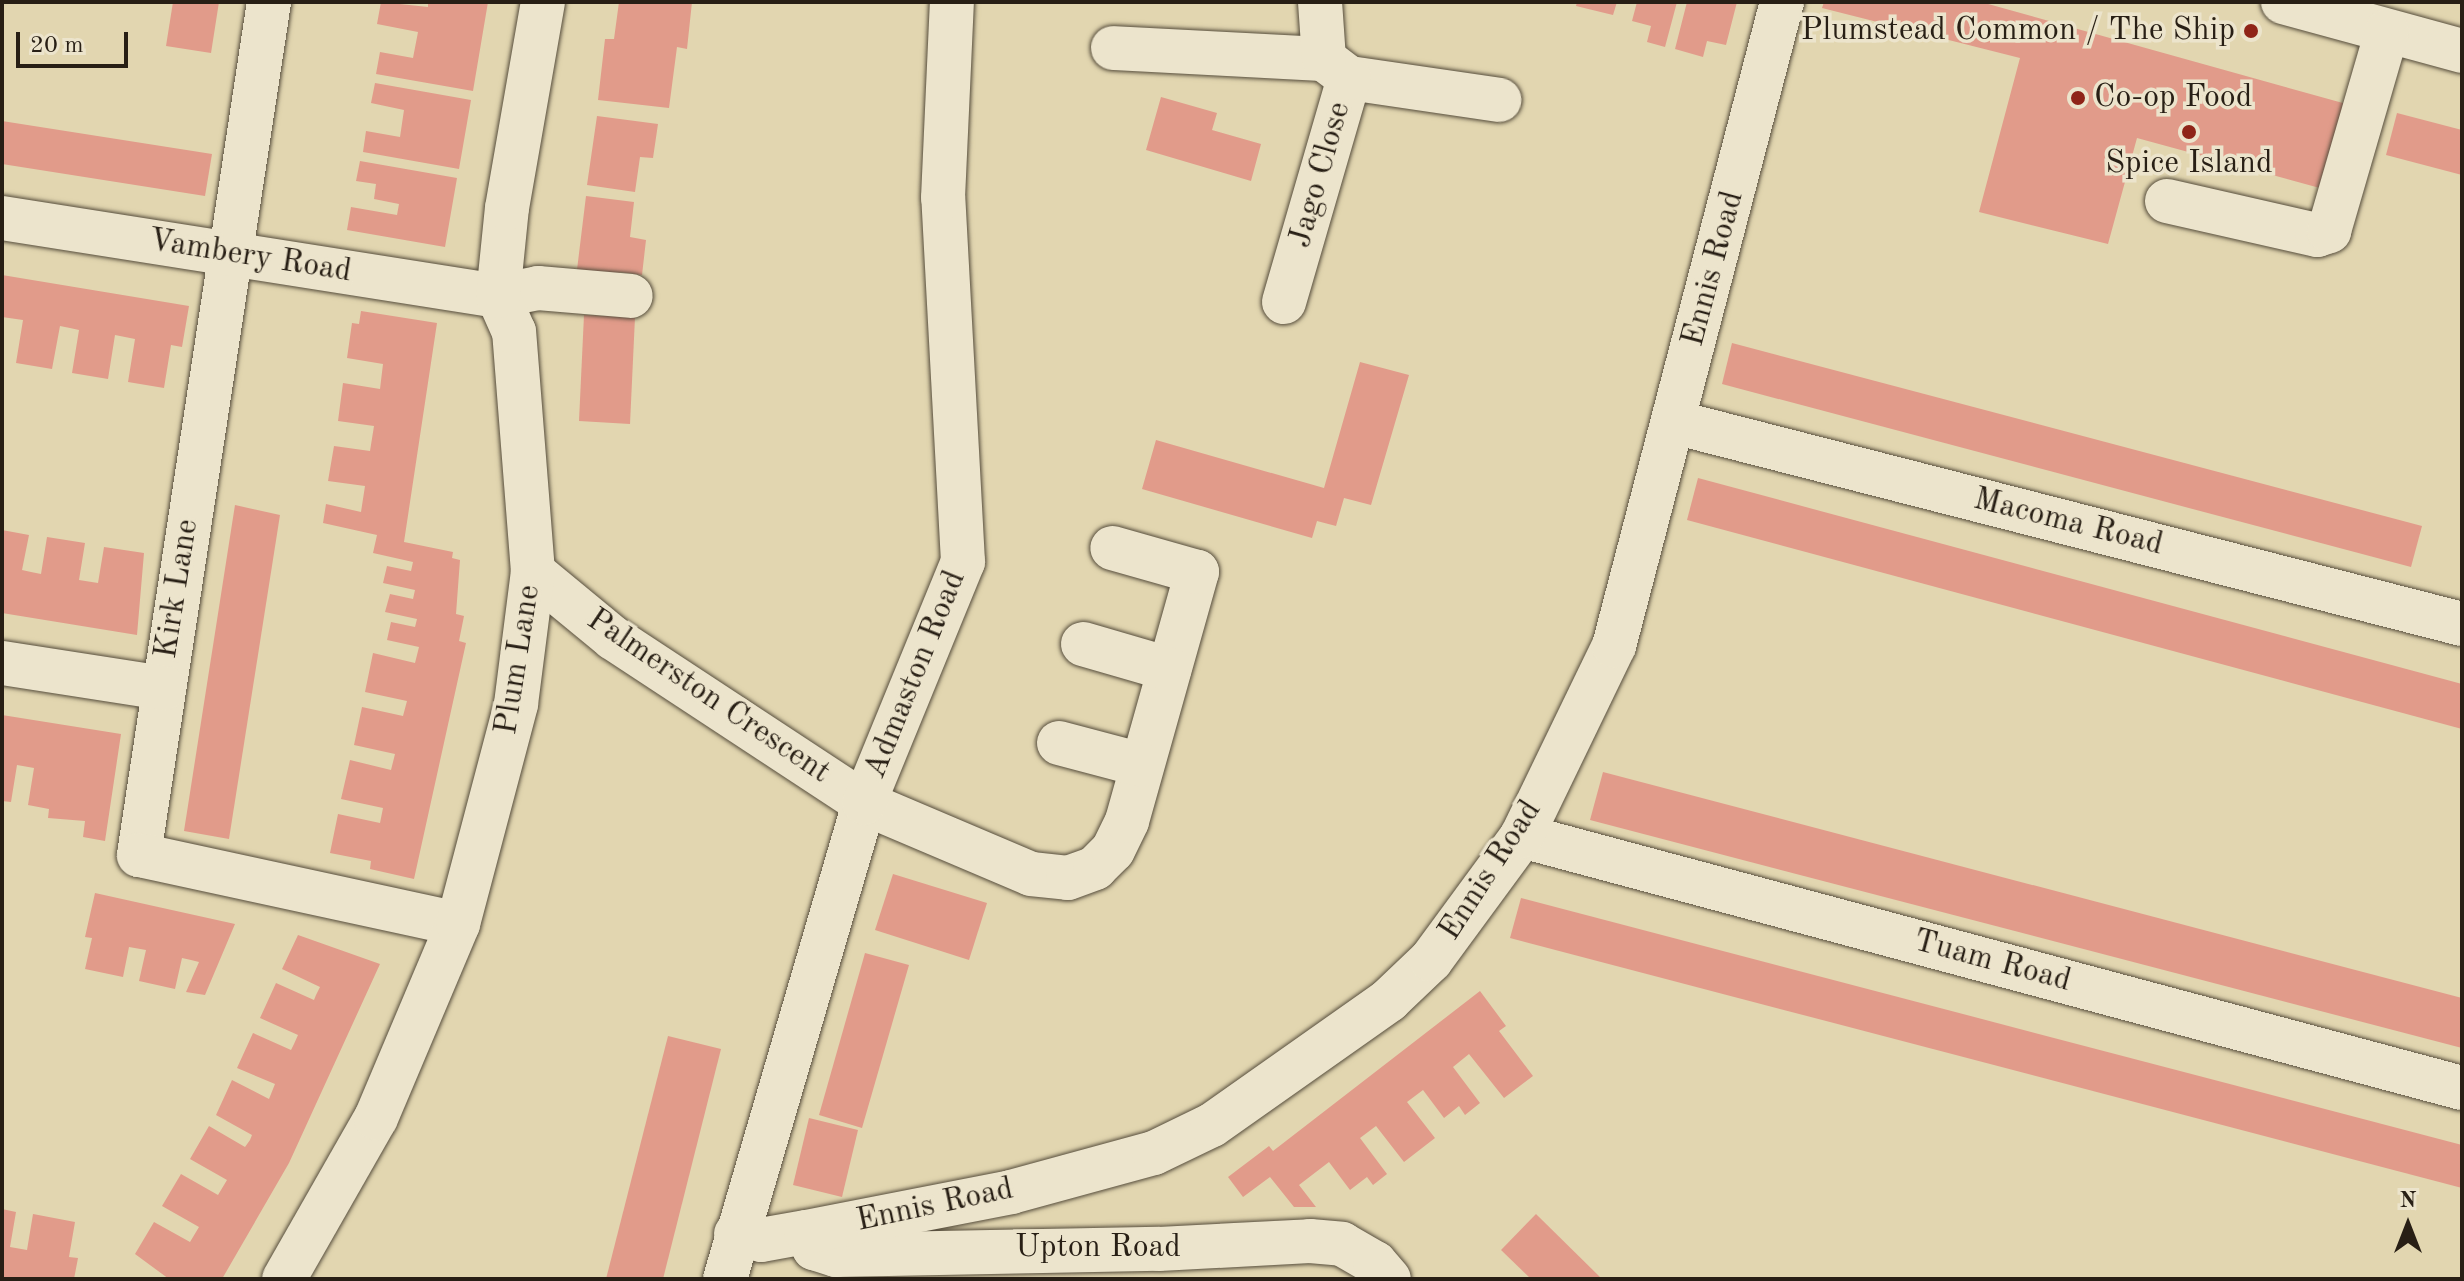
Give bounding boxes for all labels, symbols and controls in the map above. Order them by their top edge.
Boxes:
place label: Plumstead Common / The Ship [1801,12,2235,50]
scale bar [20,16,132,66]
marker: Plumstead Common / The Ship [2242,22,2260,40]
text: 20 m [30,34,84,58]
place label: Co-op Food [2094,79,2252,117]
marker: Co-op Food [2069,89,2087,107]
street label: Jago Close [1282,98,1360,252]
marker: Spice Island [2180,123,2198,141]
place label: Spice Island [2105,145,2273,183]
street label: Ennis Road [1675,187,1753,351]
street label: Vambery Road [146,222,354,292]
street label: Macoma Road [1969,481,2167,565]
street label: Kirk Lane [148,516,208,662]
street label: Admaston Road [857,565,975,785]
street label: Plum Lane [488,582,550,738]
street label: Palmerston Crescent [579,601,837,793]
street label: Ennis Road [1431,794,1551,948]
street label: Tuam Road [1909,923,2075,1001]
street label: Ennis Road [853,1171,1017,1241]
north arrow [2368,1185,2448,1265]
text: N [2400,1190,2416,1212]
street label: Upton Road [1015,1229,1181,1267]

